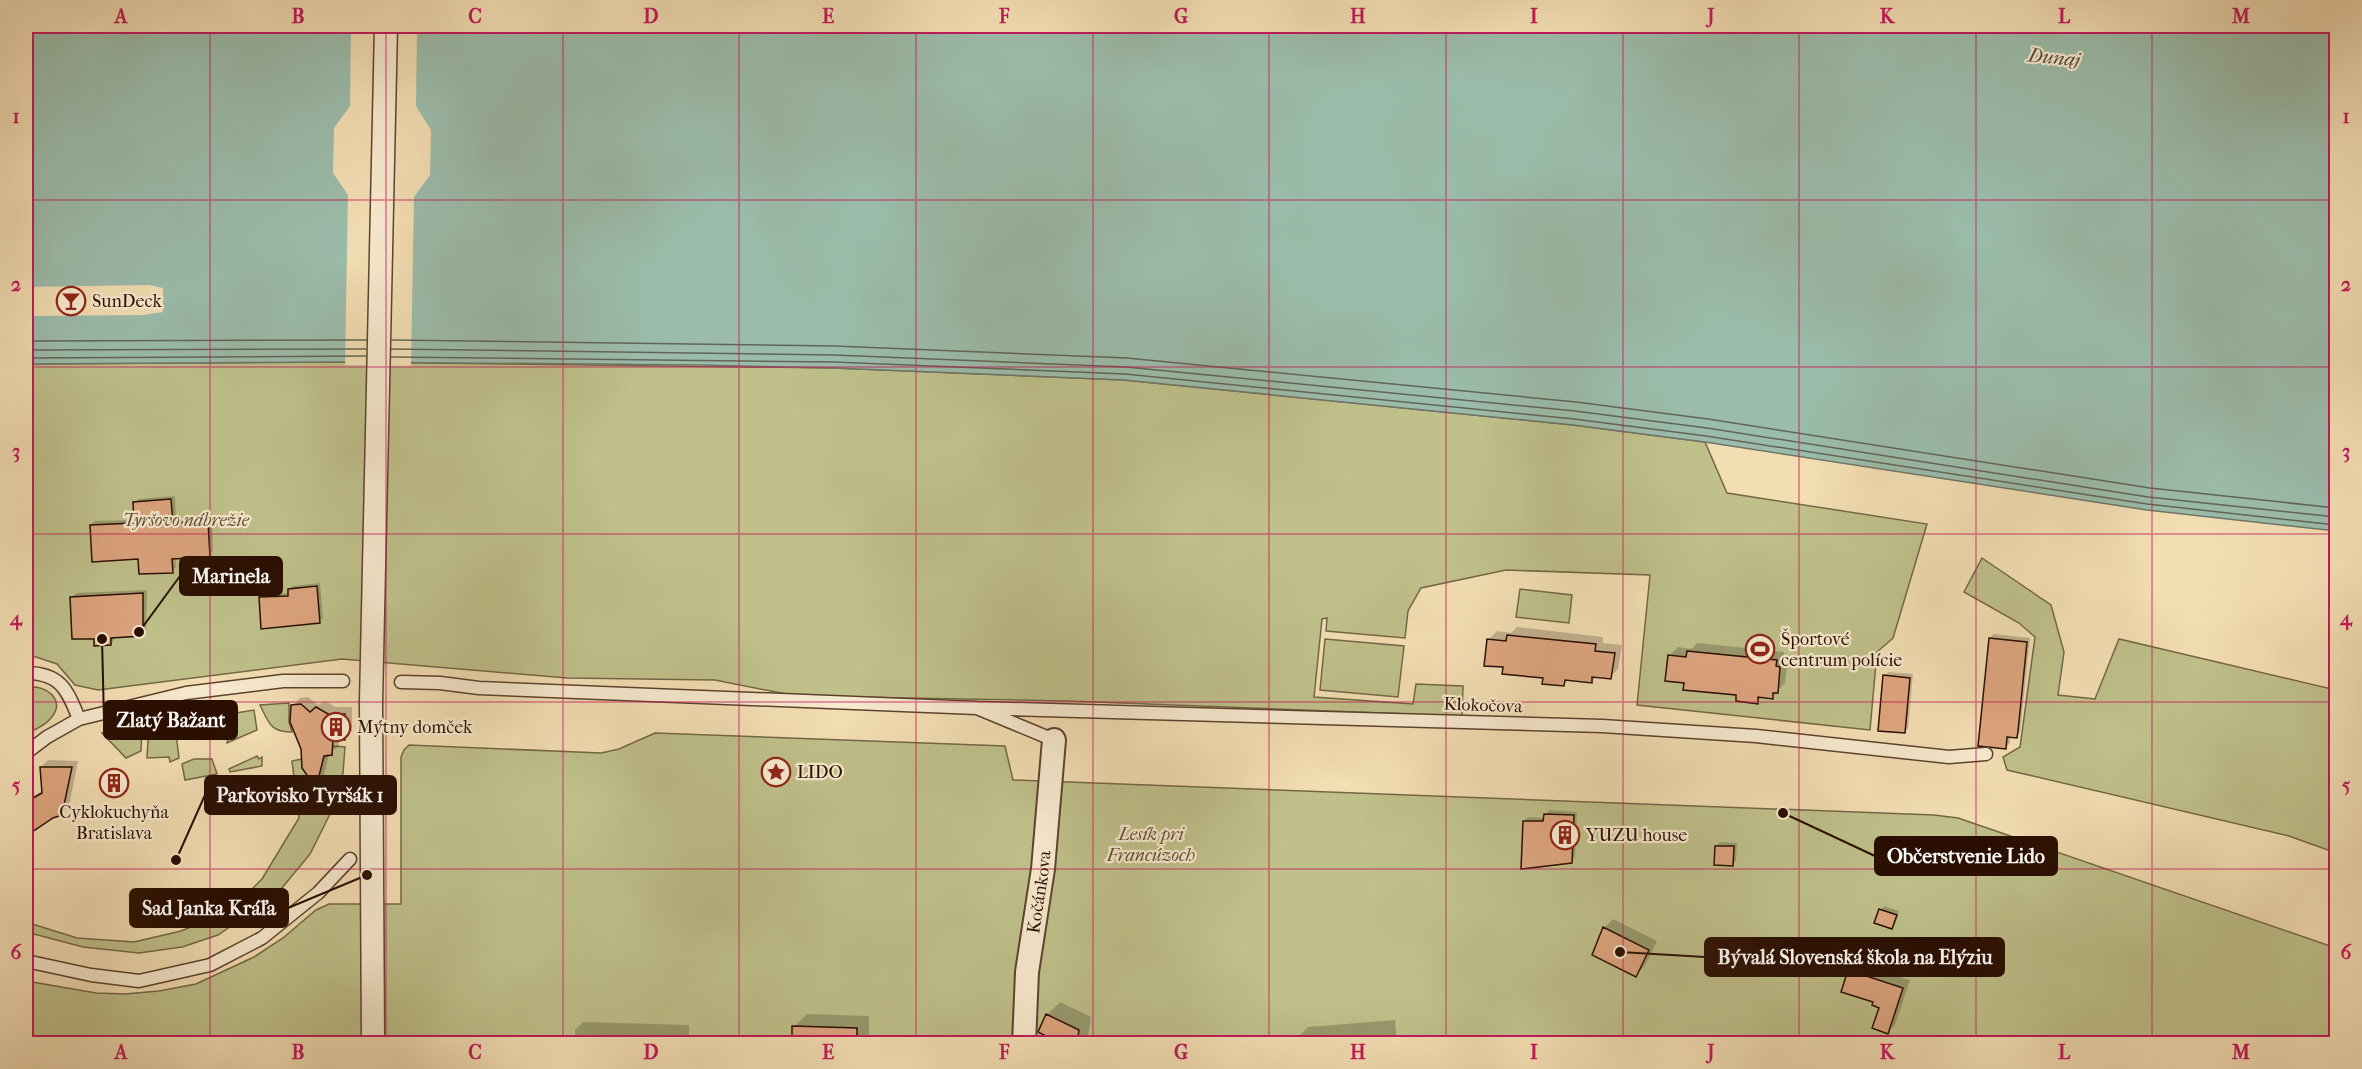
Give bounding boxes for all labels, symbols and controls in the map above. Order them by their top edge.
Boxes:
text: A [113,5,129,28]
text: B [291,5,305,28]
text: C [468,5,482,28]
text: D [643,5,659,28]
text: E [822,5,834,28]
text: F [998,5,1010,28]
text: G [1174,5,1188,28]
text: H [1350,5,1366,28]
text: I [1530,5,1538,28]
text: J [1705,5,1715,28]
text: K [1880,5,1896,28]
text: L [2058,5,2071,28]
text: M [2231,5,2251,28]
water label: Dunaj [2025,43,2082,72]
text: 1 [12,105,20,128]
text: 1 [2342,105,2350,128]
text: 2 [11,273,21,296]
text: 2 [2341,273,2351,296]
bar icon: SunDeck [55,285,87,317]
place label: SunDeck [92,291,162,312]
text: 3 [12,440,20,463]
text: 3 [2342,440,2350,463]
park label: Tyršovo nábrežie [123,510,250,531]
callout: Marinela [180,557,282,595]
text: Marinela [191,565,271,588]
text: 4 [9,607,23,631]
text: 4 [2339,607,2353,631]
place label: Športové centrum polície [1781,627,1902,671]
sports icon: Športové centrum polície [1744,633,1776,665]
street label: Klokočova [1443,694,1523,717]
callout: Zlatý Bažant [104,701,237,739]
text: Zlatý Bažant [116,709,227,732]
building icon: Mýtny domček [320,711,352,743]
place label: Mýtny domček [357,717,473,738]
place icon: LIDO [760,756,792,788]
place label: LIDO [797,762,843,783]
building icon: Cyklokuchyňa Bratislava [98,767,130,799]
text: 5 [12,774,21,797]
text: 5 [2342,774,2351,797]
callout: Parkovisko Tyršák 1 [205,776,396,814]
text: Parkovisko Tyršák 1 [216,784,384,807]
place label: Cyklokuchyňa Bratislava [59,802,170,844]
building icon: YUZU house [1549,819,1581,851]
park label: Lesík pri Francúzoch [1106,824,1195,866]
place label: YUZU house [1585,825,1687,846]
callout: Občerstvenie Lido [1875,837,2057,875]
text: Občerstvenie Lido [1887,845,2045,868]
street label: Kočánkova [1023,849,1056,935]
callout: Sad Janka Kráľa [130,889,288,927]
text: Sad Janka Kráľa [142,897,277,920]
callout: Bývalá Slovenská škola na Elýziu [1705,938,2004,976]
text: 6 [11,941,23,964]
text: 6 [2341,941,2353,964]
text: Bývalá Slovenská škola na Elýziu [1717,946,1993,969]
text: A [113,1041,129,1064]
text: B [291,1041,305,1064]
text: C [468,1041,482,1064]
text: D [643,1041,659,1064]
text: E [822,1041,834,1064]
text: F [998,1041,1010,1064]
text: G [1174,1041,1188,1064]
text: H [1350,1041,1366,1064]
text: I [1530,1041,1538,1064]
text: J [1705,1041,1715,1064]
text: K [1880,1041,1896,1064]
text: L [2058,1041,2071,1064]
text: M [2231,1041,2251,1064]

